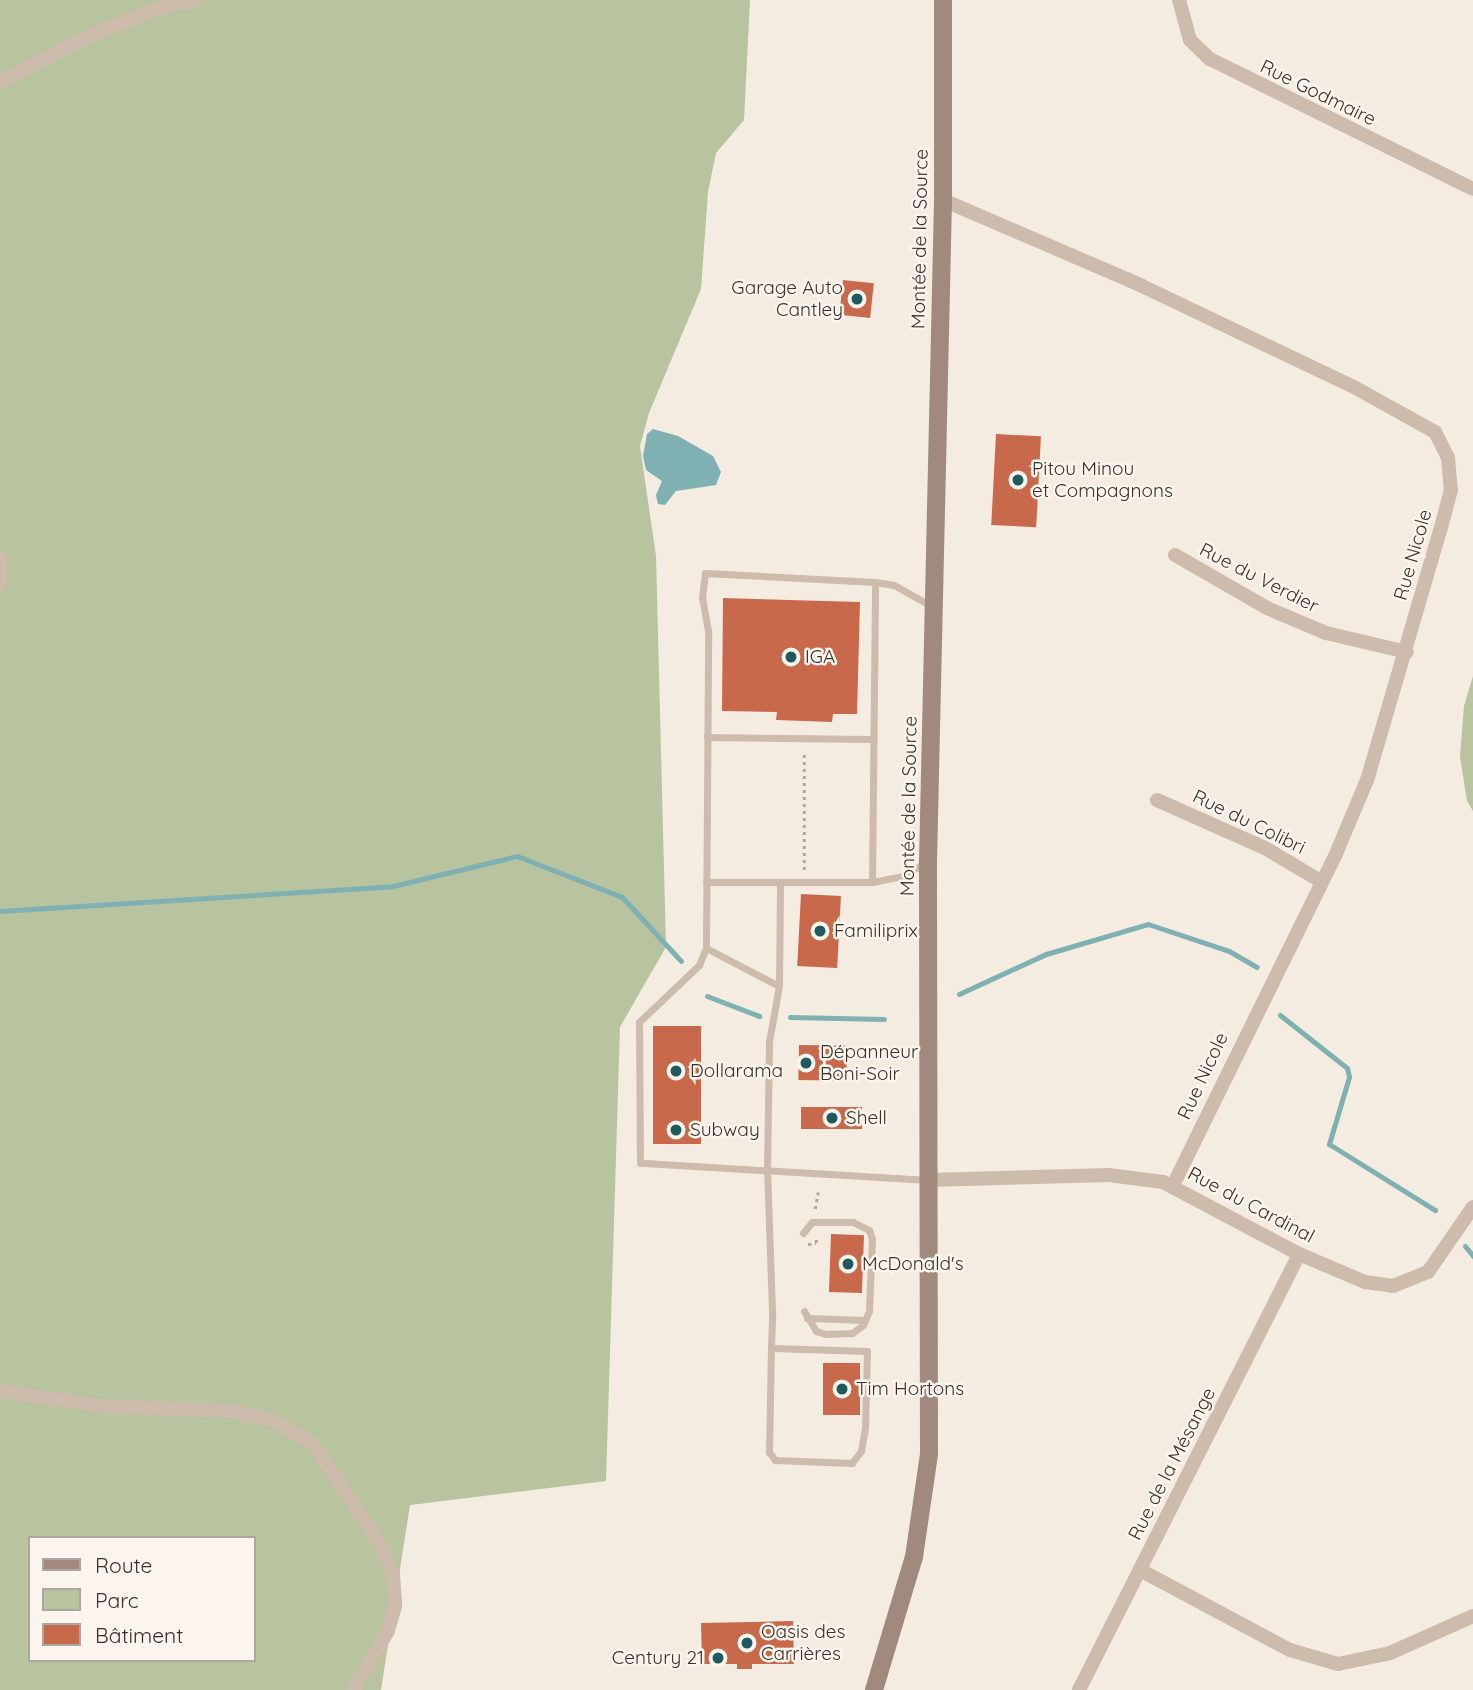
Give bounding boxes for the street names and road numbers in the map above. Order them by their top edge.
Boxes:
street label: Rue Godmaire [1256,55,1380,131]
street label: Montée de la Source [907,149,933,329]
street label: Rue Nicole [1389,507,1437,603]
street label: Rue du Verdier [1196,538,1322,618]
street label: Montée de la Source [896,716,922,896]
street label: Rue du Colibri [1189,785,1309,859]
street label: Rue Nicole [1173,1029,1233,1123]
street label: Rue du Cardinal [1184,1162,1318,1248]
street label: Rue de la Mésange [1124,1384,1220,1544]

